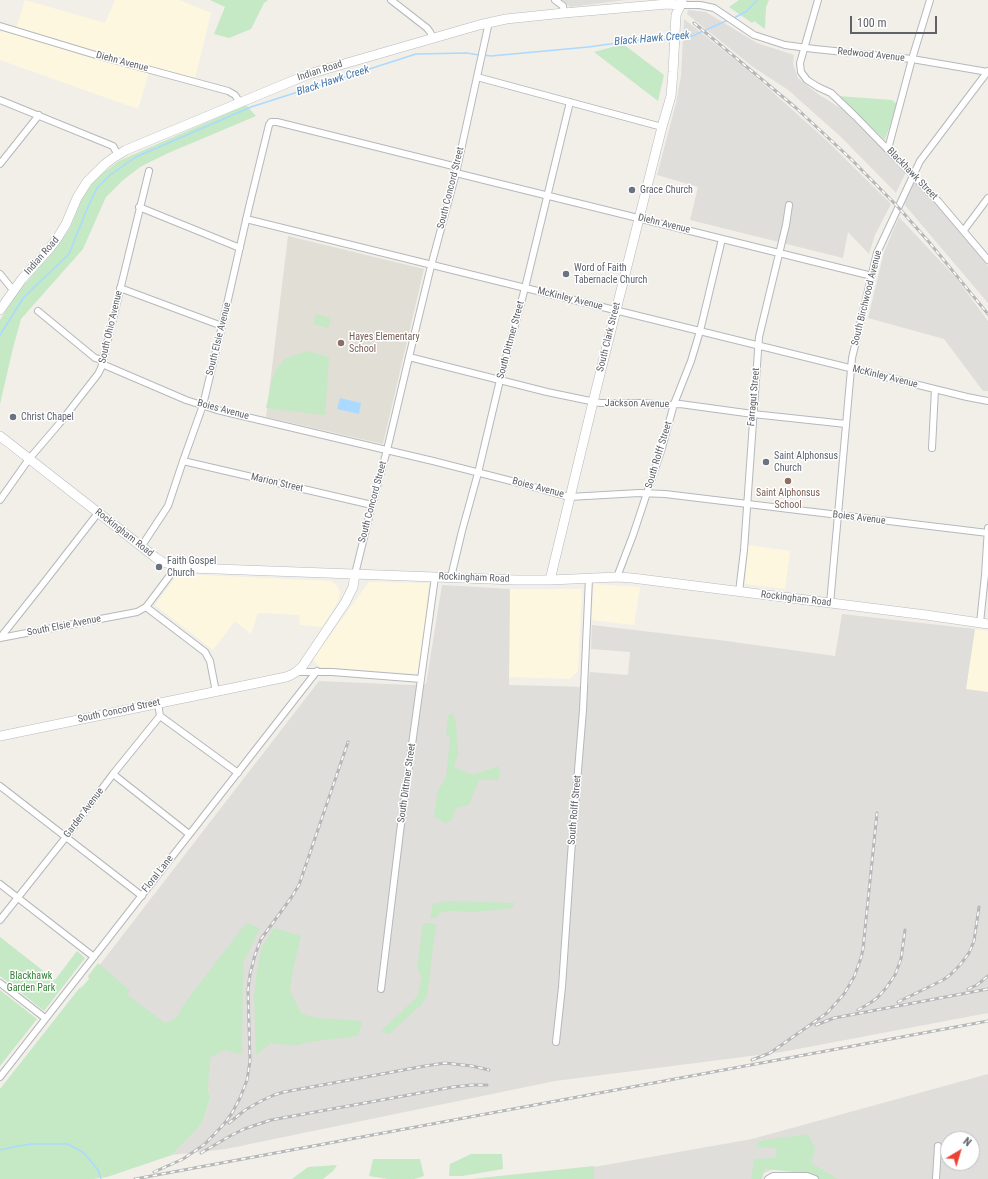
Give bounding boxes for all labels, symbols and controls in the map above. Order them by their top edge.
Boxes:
scale bar [852,8,939,34]
text: 100 m [857,16,887,30]
water label: Black Hawk Creek [614,29,690,49]
street label: Redwood Avenue [837,46,905,64]
street label: Diehn Avenue [95,49,149,75]
street label: Indian Road [296,58,344,84]
water label: Black Hawk Creek [295,63,371,99]
street label: Blackhawk Street [884,145,940,203]
street label: South Concord Street [435,146,467,230]
place label: Grace Church [640,184,693,196]
marker: Grace Church [627,185,637,195]
street label: Diehn Avenue [637,212,691,236]
street label: Indian Road [22,234,62,278]
street label: South Birchwood Avenue [849,249,885,347]
place label: Word of Faith Tabernacle Church [574,262,647,286]
marker: Word of Faith Tabernacle Church [561,269,571,279]
street label: McKinley Avenue [536,285,604,313]
street label: South Ohio Avenue [97,289,125,365]
street label: South Dittmer Street [495,300,527,380]
street label: South Elsie Avenue [204,301,234,377]
street label: South Clark Street [595,301,623,373]
place label: Hayes Elementary School [349,331,420,354]
marker: Hayes Elementary School [336,338,346,348]
street label: McKinley Avenue [851,363,919,391]
street label: Farragut Street [745,367,763,427]
street label: Boies Avenue [196,397,250,423]
street label: Jackson Avenue [605,397,669,411]
place label: Christ Chapel [21,411,74,423]
marker: Christ Chapel [8,412,18,422]
street label: South Rolff Street [643,420,675,490]
place label: Saint Alphonsus Church [774,450,838,474]
marker: Saint Alphonsus Church [761,457,771,467]
street label: South Concord Street [356,460,390,544]
street label: Marion Street [250,471,304,495]
street label: Boies Avenue [511,475,565,501]
marker: Saint Alphonsus School [783,476,793,486]
place label: Saint Alphonsus School [756,487,820,510]
street label: Rockingham Road [92,506,156,560]
street label: Boies Avenue [832,509,886,527]
place label: Faith Gospel Church [167,555,216,578]
marker: Faith Gospel Church [154,562,164,572]
street label: Rockingham Road [438,571,510,585]
street label: Rockingham Road [760,589,832,609]
street label: South Elsie Avenue [26,613,102,639]
street label: South Concord Street [77,696,161,726]
street label: South Dittmer Street [395,743,419,823]
street label: South Rolff Street [566,775,584,845]
street label: Garden Avenue [61,786,107,840]
street label: Floral Lane [140,853,176,895]
park label: Blackhawk Garden Park [7,970,55,994]
north arrow [940,1131,980,1171]
text: N [960,1135,974,1149]

